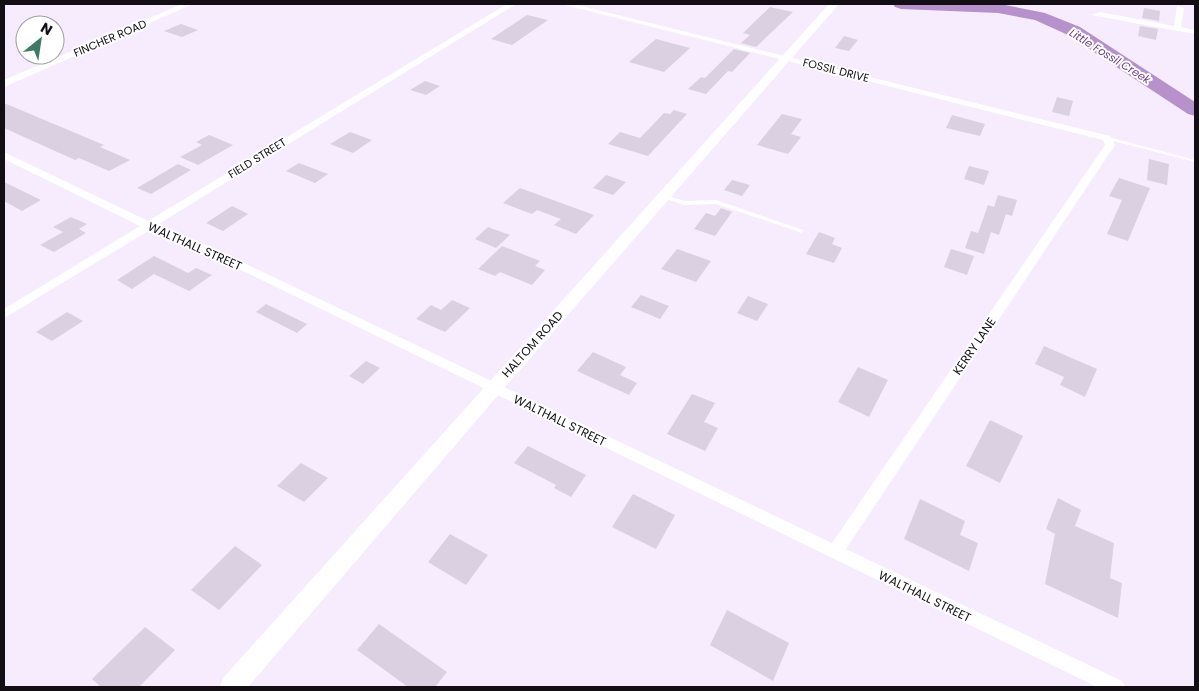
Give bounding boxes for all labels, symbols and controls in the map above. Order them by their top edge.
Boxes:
north arrow [15,15,65,65]
street label: FINCHER ROAD [71,15,149,61]
text: N [37,17,56,40]
water label: Little Fossil Creek [1066,25,1155,88]
street label: FOSSIL DRIVE [801,54,871,86]
street label: FIELD STREET [225,134,289,182]
street label: WALTHALL STREET [145,218,245,275]
street label: HALTOM ROAD [497,307,567,381]
street label: KERRY LANE [948,314,1000,378]
street label: WALTHALL STREET [511,390,610,450]
street label: WALTHALL STREET [876,566,975,626]

